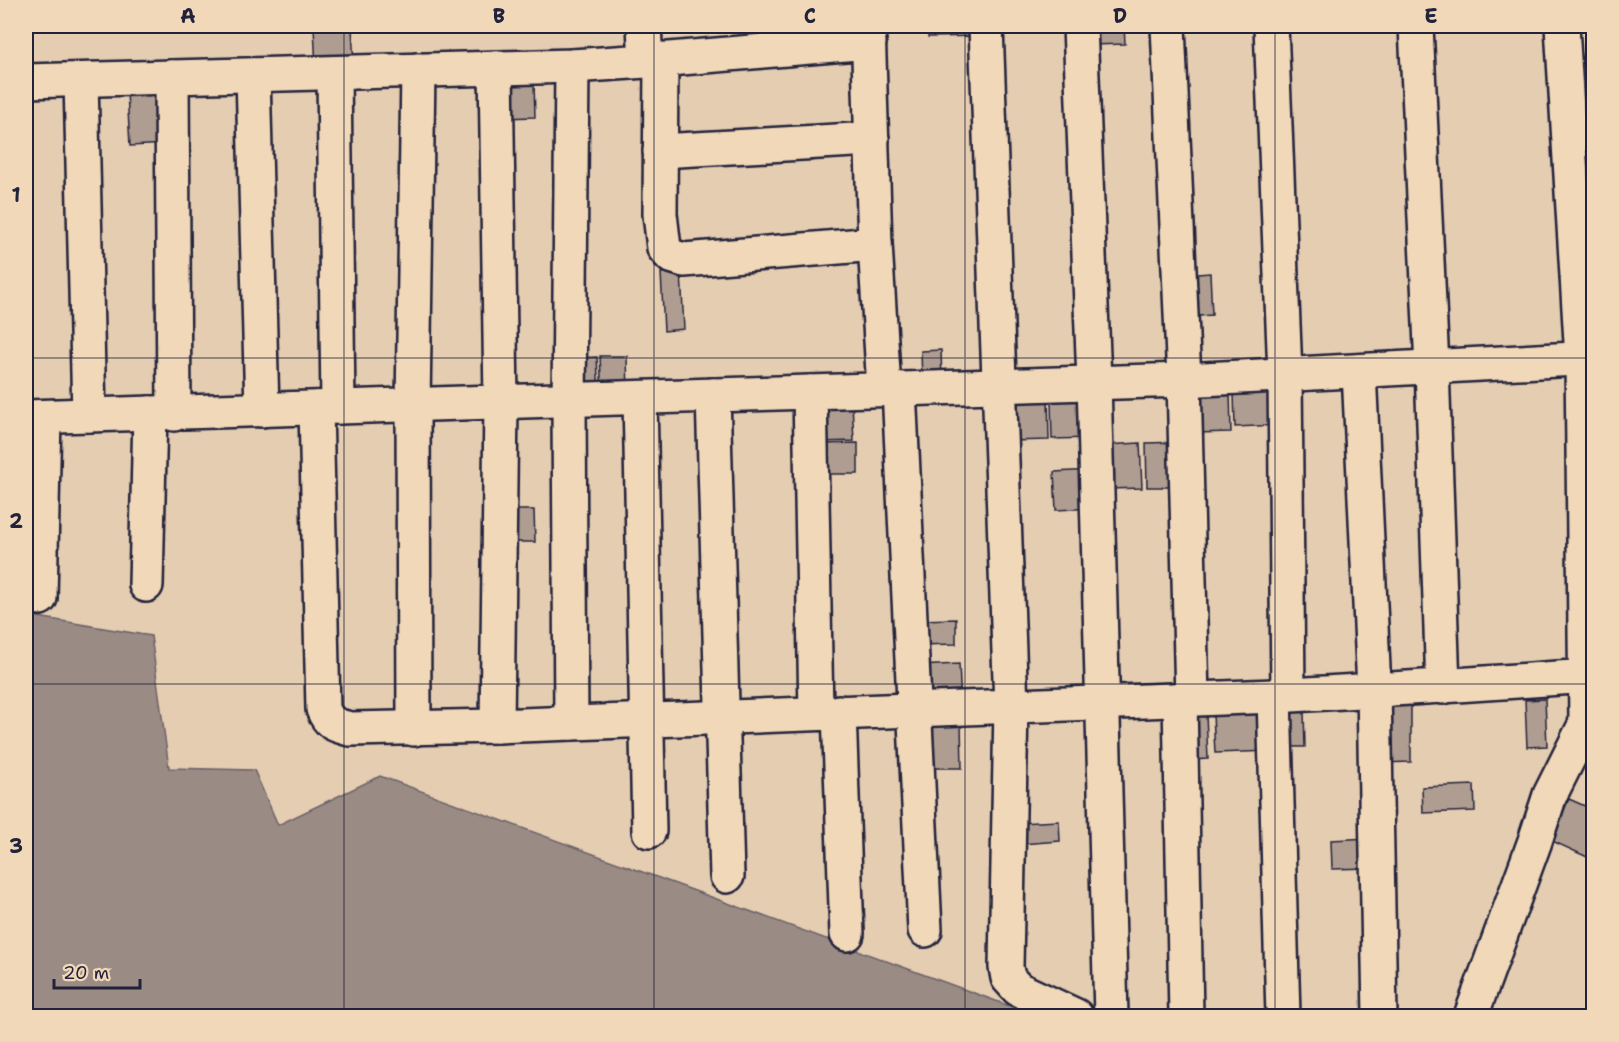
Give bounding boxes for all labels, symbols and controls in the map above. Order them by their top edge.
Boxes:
text: A [180,3,196,29]
text: B [493,3,505,29]
text: C [804,3,816,29]
text: D [1113,3,1127,29]
text: E [1424,3,1438,29]
text: 1 [11,182,21,208]
text: 2 [9,508,23,534]
text: 3 [9,833,23,859]
scale bar [54,952,140,990]
text: 20 m [63,961,109,985]

